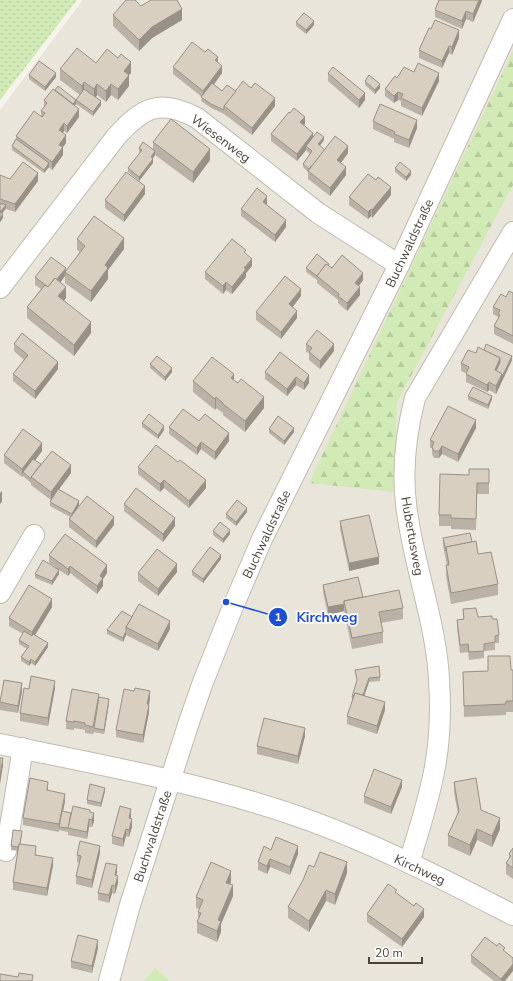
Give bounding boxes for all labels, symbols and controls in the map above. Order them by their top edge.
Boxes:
street label: Wiesenweg [187,111,254,167]
street label: Buchwaldstraße [382,196,438,291]
street label: Buchwaldstraße [239,487,295,582]
street label: Hubertusweg [396,495,428,577]
callout: Kirchweg [268,604,365,630]
text: Kirchweg [297,608,357,627]
text: 1 [274,609,282,625]
street label: Buchwaldstraße [130,788,176,885]
street label: Kirchweg [391,850,448,890]
scale bar [369,939,422,965]
text: 20 m [375,945,403,961]

